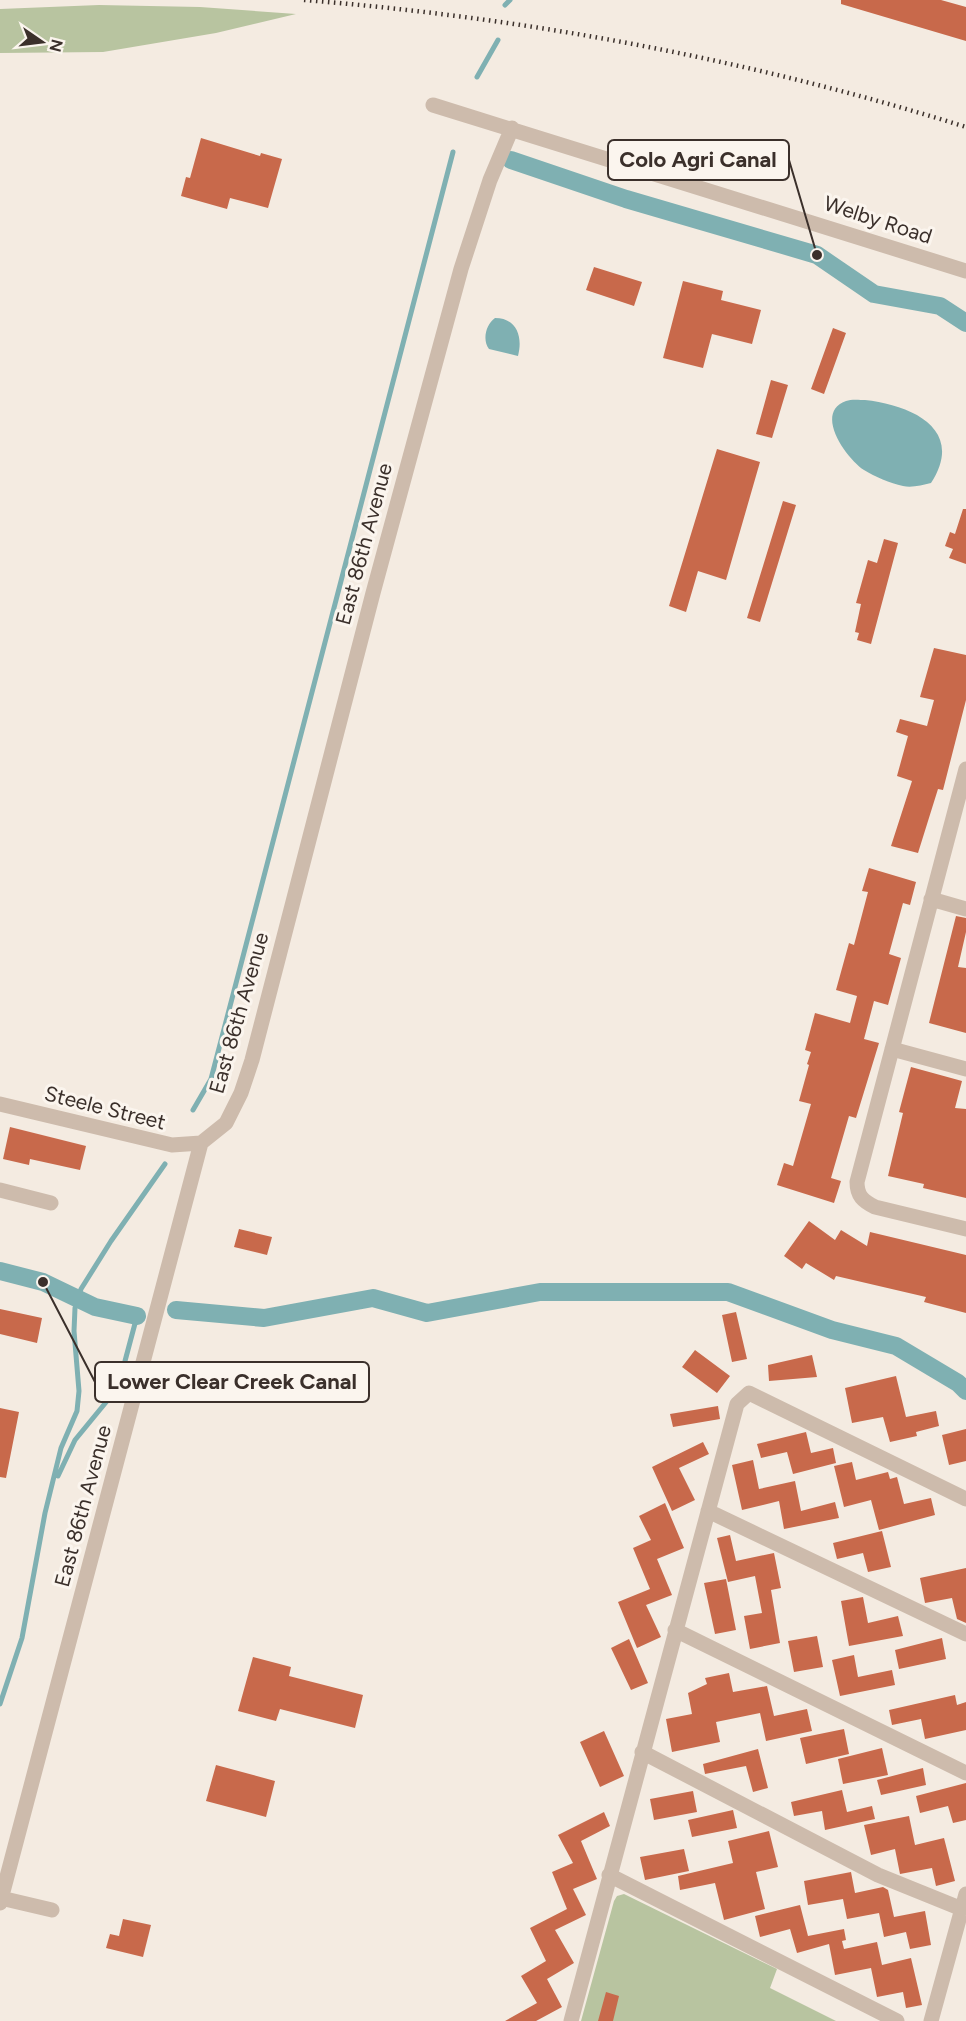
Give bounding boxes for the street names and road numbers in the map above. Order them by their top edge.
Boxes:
street label: Welby Road [821,190,935,249]
street label: East 86th Avenue [330,460,397,628]
street label: East 86th Avenue [204,929,274,1096]
street label: Steele Street [42,1080,168,1135]
street label: East 86th Avenue [49,1422,116,1590]

